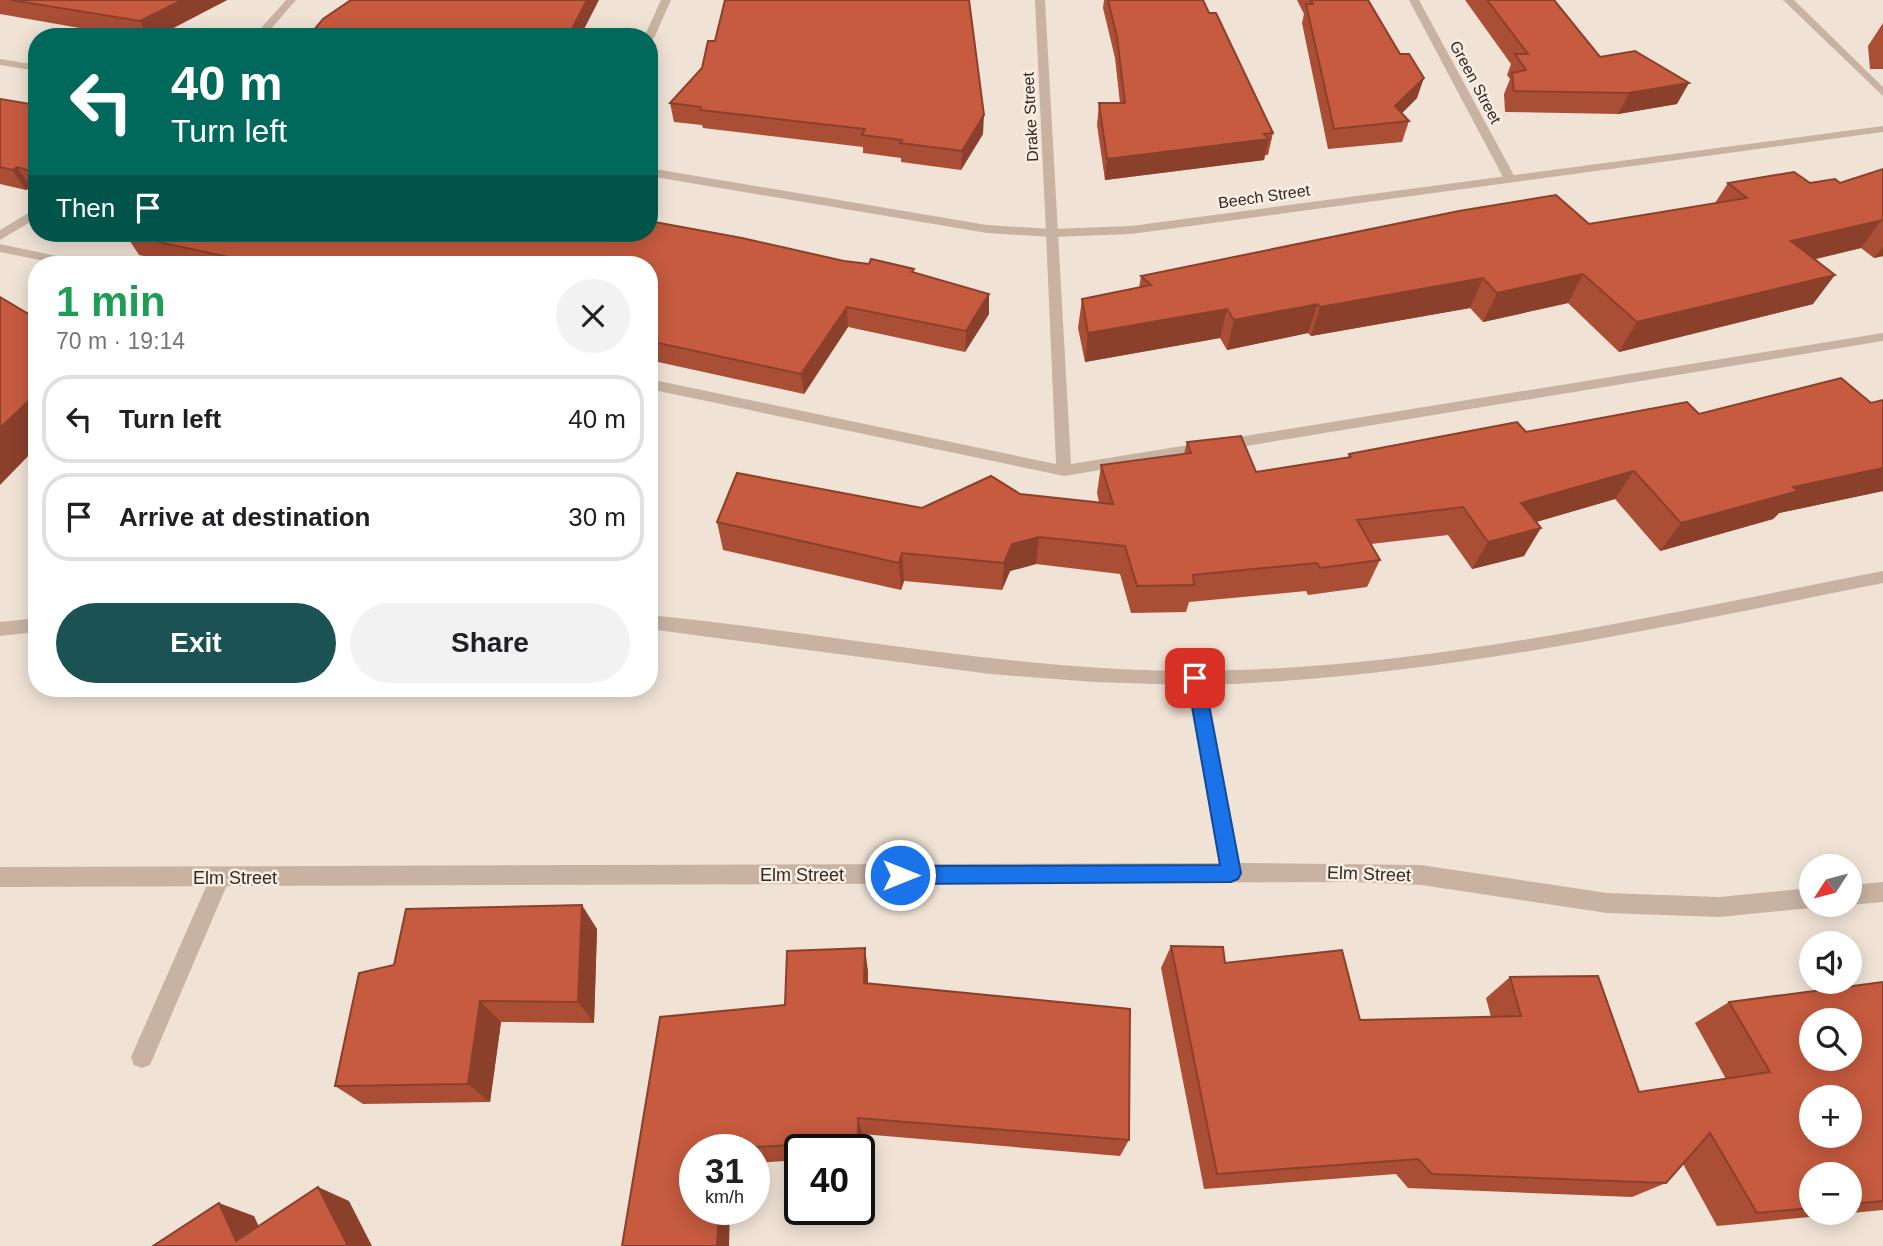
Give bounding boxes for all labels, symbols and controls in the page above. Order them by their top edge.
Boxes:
street label: Green Street [1447,38,1505,127]
icon: left [56,56,147,147]
text: 40 m [171,56,283,110]
street label: Drake Street [1020,71,1041,162]
text: Turn left [171,113,287,149]
street label: Beech Street [1217,182,1312,211]
icon: arrive [129,189,167,227]
text: Then [56,193,115,223]
text: 1 min [56,278,166,325]
button: close [556,279,630,353]
text: 70 m · 19:14 [56,328,185,354]
icon: left [60,400,98,438]
text: Turn left [119,404,221,434]
text: 40 m [568,404,626,434]
icon: arrive [60,498,98,536]
text: Arrive at destination [119,502,370,532]
text: 30 m [568,502,626,532]
button: Exit [56,603,336,683]
button: Share [350,603,630,683]
pin [1165,648,1225,708]
icon: arrive [1176,659,1214,697]
position arrow [863,838,937,912]
north arrow [1799,854,1862,917]
map controls [1799,854,1862,1225]
street label: Elm Street [1327,863,1411,885]
street label: Elm Street [760,865,844,885]
street label: Elm Street [193,868,277,888]
button: sound [1799,931,1862,994]
button: search [1799,1008,1862,1071]
button: + [1799,1085,1862,1148]
speed limit sign: 40 [784,1134,875,1225]
text: 31 [705,1151,744,1190]
button: − [1799,1162,1862,1225]
text: km/h [705,1187,744,1207]

